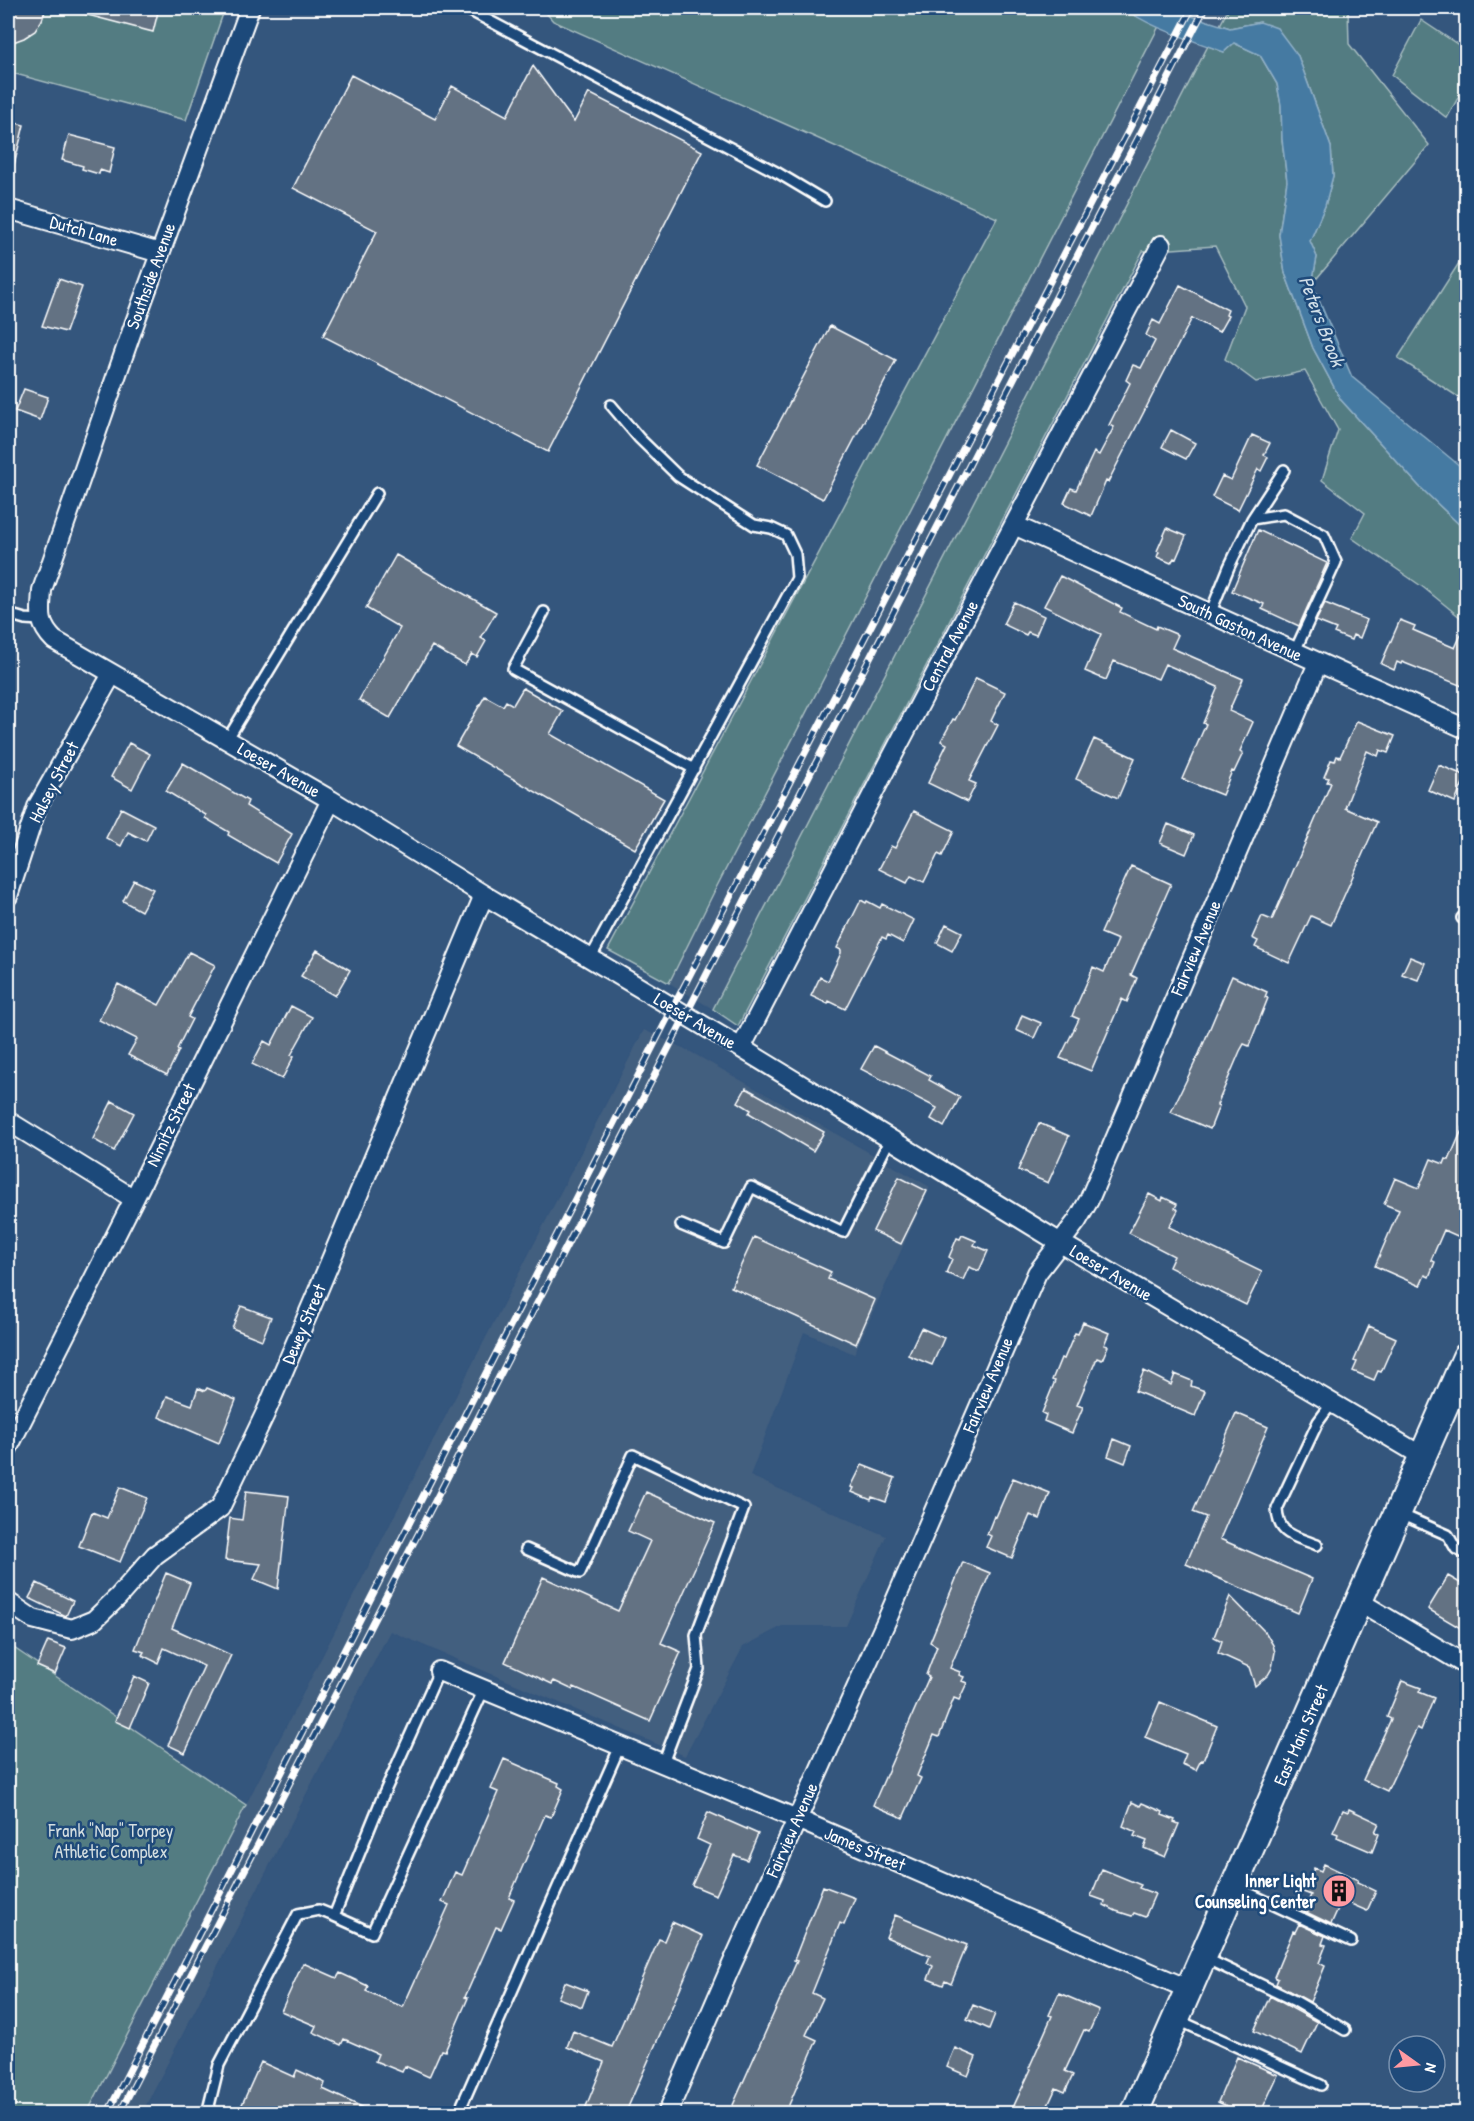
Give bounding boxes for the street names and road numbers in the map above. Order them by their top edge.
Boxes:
street label: Dutch Lane [47,209,121,252]
street label: Southside Avenue [120,219,181,332]
street label: South Gaston Avenue [1174,588,1306,667]
street label: Central Avenue [915,596,984,696]
street label: Halsey Street [22,736,85,827]
street label: Loeser Avenue [233,736,325,803]
street label: Fairview Avenue [1164,896,1227,1000]
street label: Loeser Avenue [649,986,741,1055]
street label: Nimitz Street [140,1078,202,1171]
street label: Loeser Avenue [1065,1238,1157,1307]
street label: Dewey Street [275,1279,332,1368]
street label: Fairview Avenue [956,1333,1019,1437]
street label: East Main Street [1267,1680,1334,1789]
street label: Fairview Avenue [759,1778,824,1882]
street label: James Street [821,1820,910,1877]

